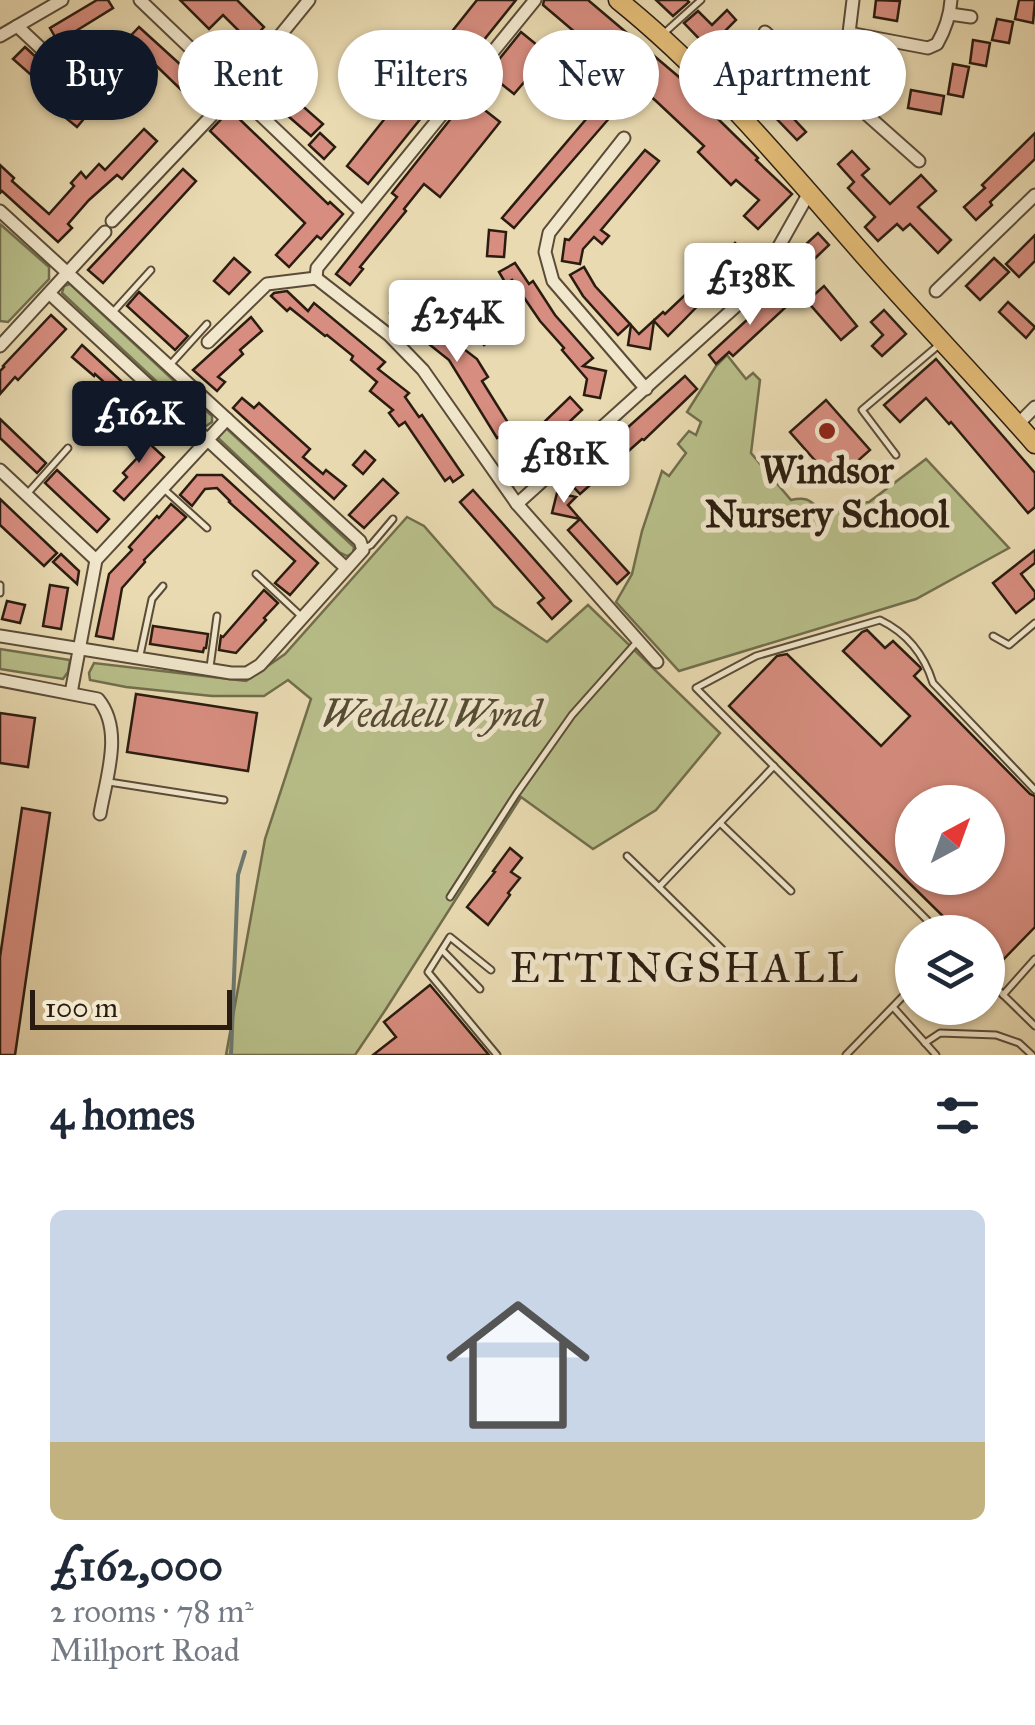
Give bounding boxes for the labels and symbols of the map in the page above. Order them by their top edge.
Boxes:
pin: £138K [680,243,820,328]
pin: £254K [387,280,527,365]
pin: £162K [69,381,209,466]
marker: Windsor Nursery School [816,420,838,442]
pin: £181K [494,421,634,506]
place label: Windsor Nursery School [705,447,950,537]
park label: Weddell Wynd [322,691,544,737]
north arrow [895,785,1005,895]
district label: ETTINGSHALL [510,942,860,994]
scale bar [30,985,232,1030]

